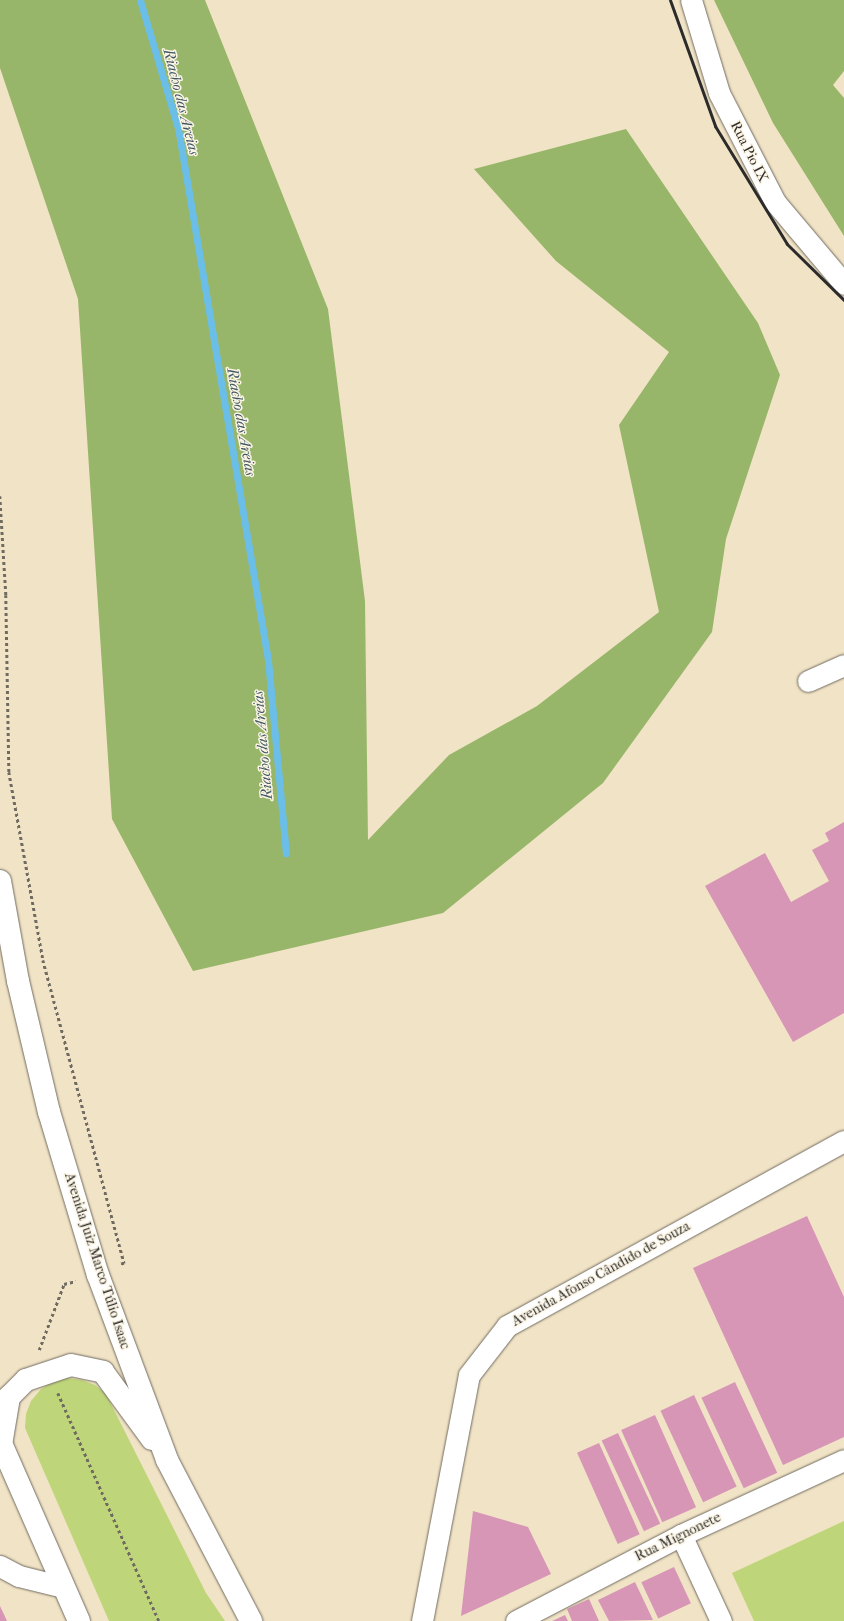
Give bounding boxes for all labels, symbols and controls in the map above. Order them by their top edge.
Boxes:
water label: Riacho das Areias [159,47,203,157]
street label: Rua Pio IX [726,119,772,185]
water label: Riacho das Areias [223,367,259,477]
water label: Riacho das Areias [249,690,277,800]
street label: Avenida Juiz Marco Túlio Isaac [61,1171,133,1351]
street label: Avenida Afonso Cândido de Souza [509,1218,693,1330]
street label: Rua Mignonete [632,1509,724,1565]

